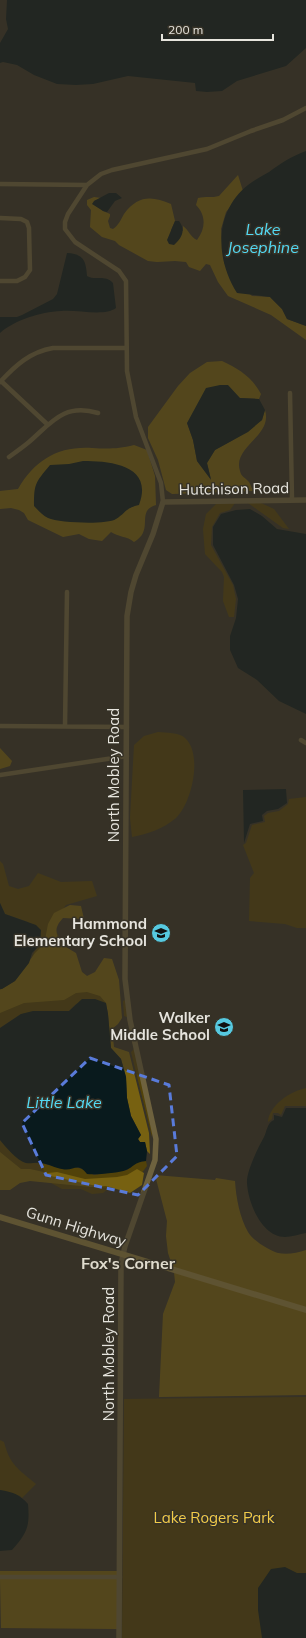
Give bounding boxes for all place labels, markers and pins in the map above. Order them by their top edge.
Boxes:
place label: Hammond Elementary School [14,914,147,950]
school or university icon: Hammond Elementary School [150,922,172,944]
place label: Walker Middle School [110,1008,210,1044]
school or university icon: Walker Middle School [213,1016,235,1038]

